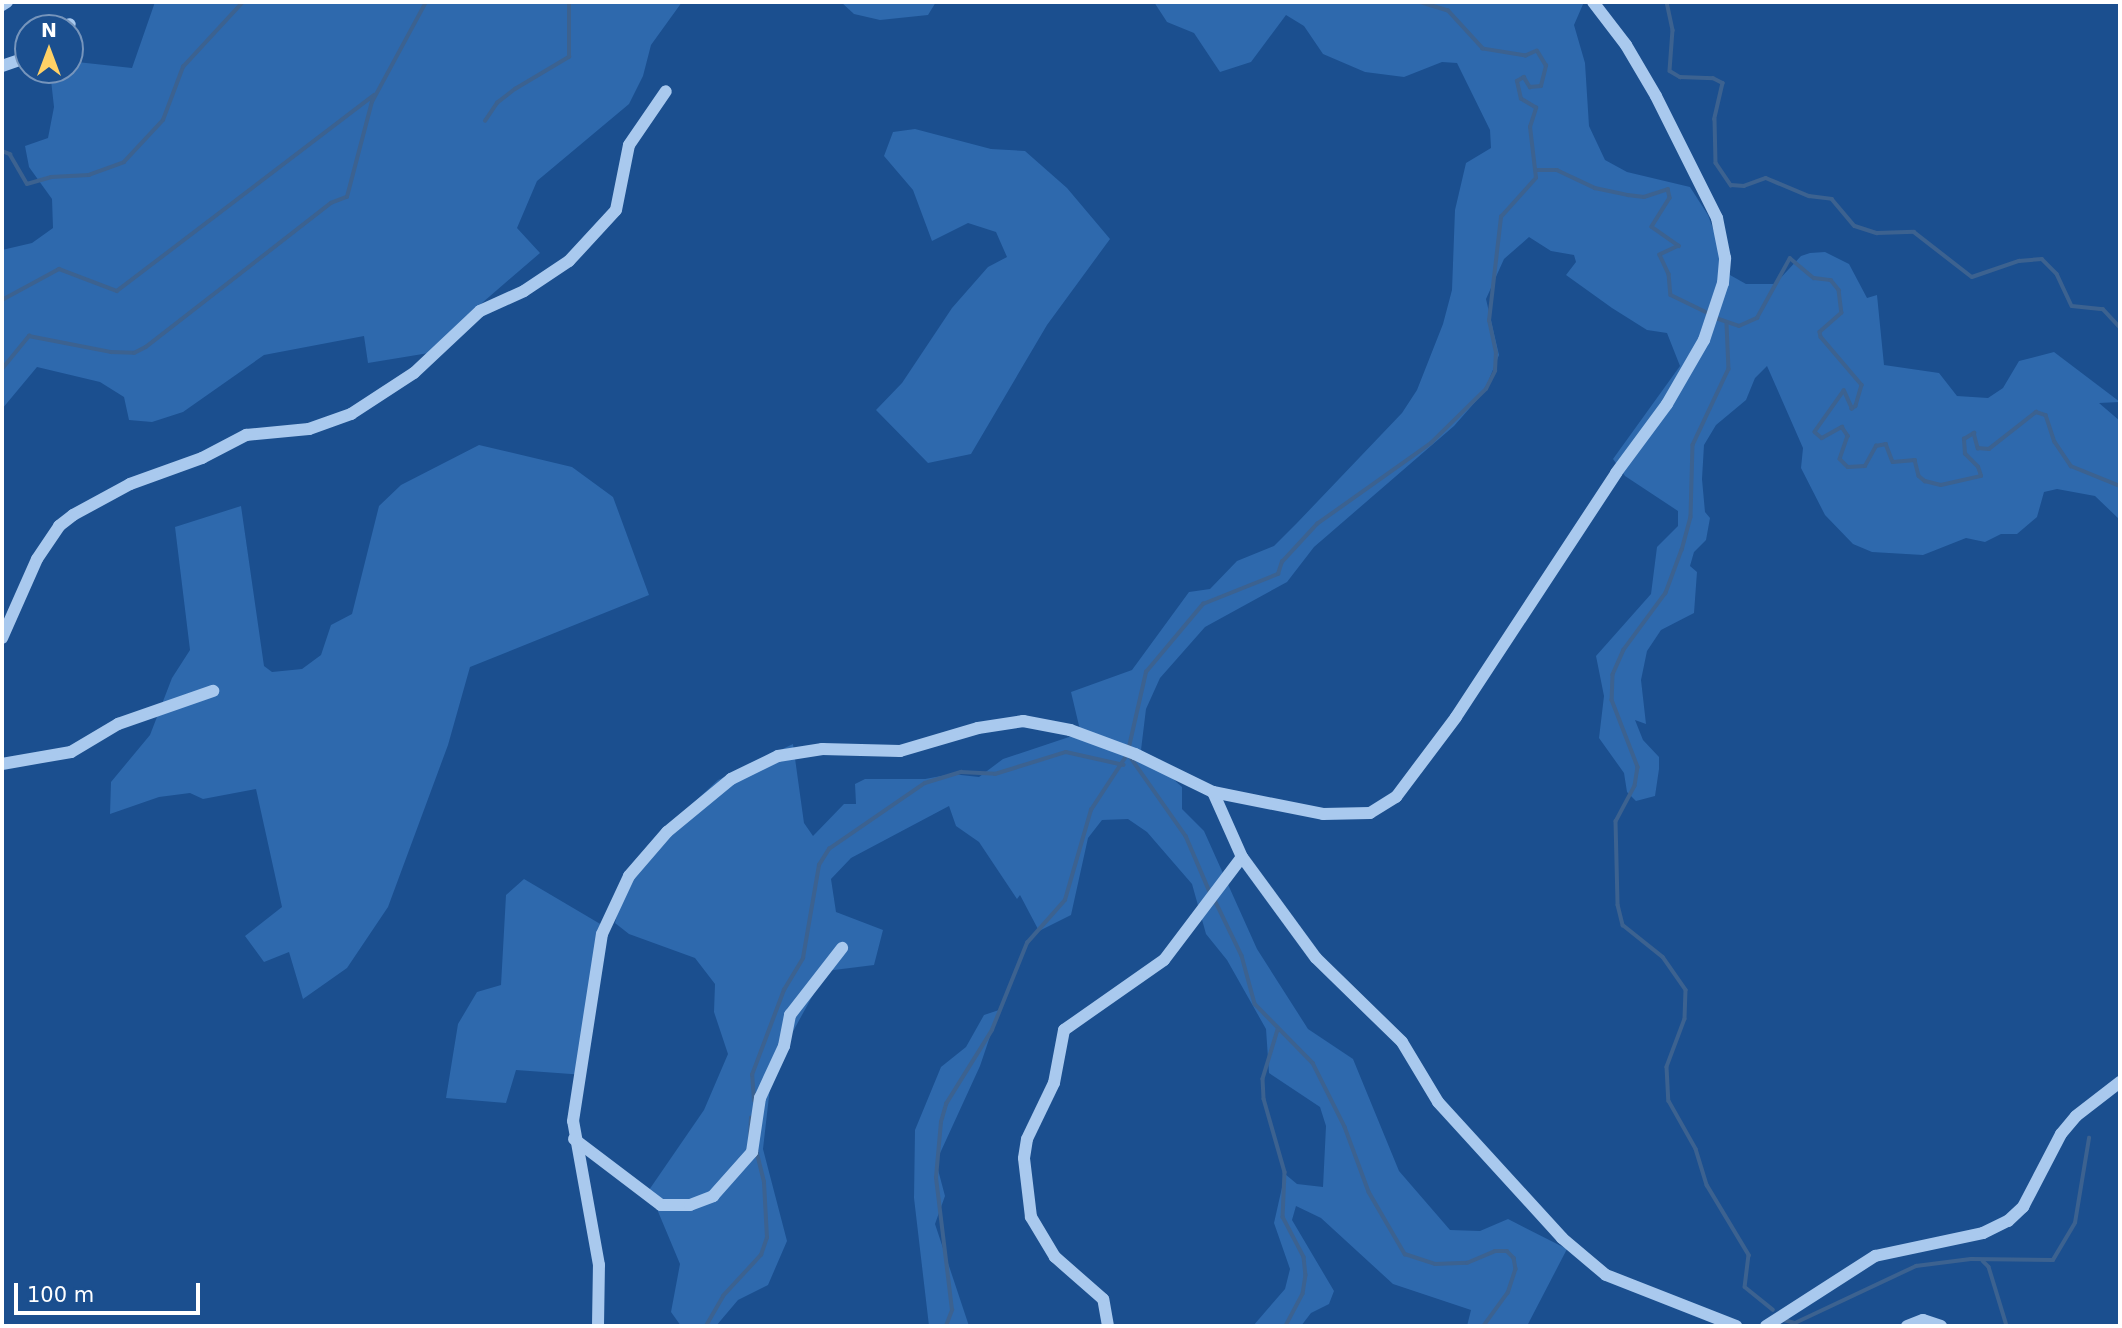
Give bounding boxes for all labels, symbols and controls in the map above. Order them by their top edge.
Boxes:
north arrow [14,14,84,84]
text: N [41,19,57,41]
scale bar [18,1268,203,1312]
text: 100 m [27,1283,94,1307]

